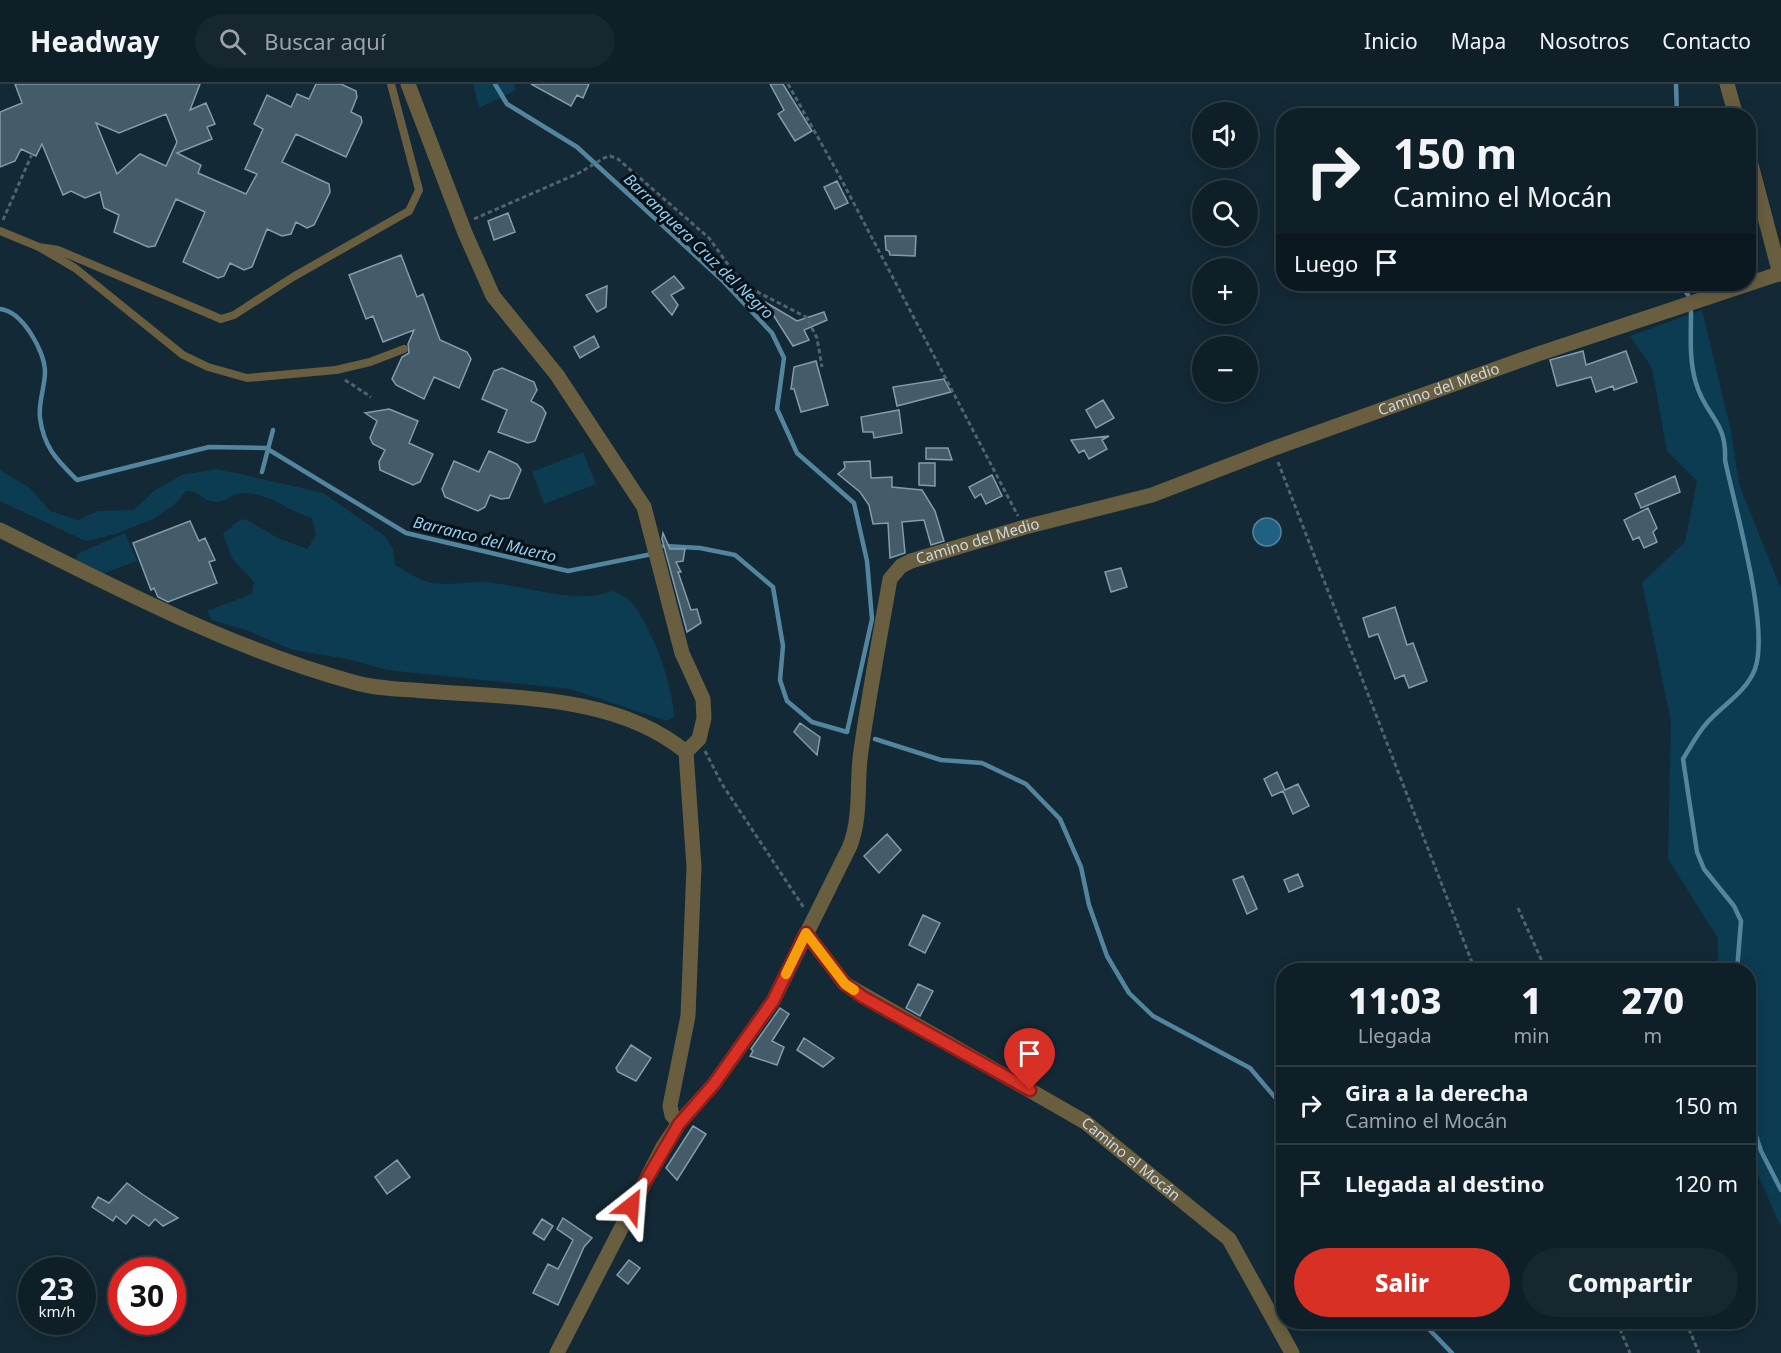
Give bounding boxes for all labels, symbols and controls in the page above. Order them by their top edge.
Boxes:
search box [195,14,615,68]
text: Headway [30,22,159,60]
icon: search [216,25,249,58]
text: Buscar aquí [264,26,386,56]
text: Inicio [1364,27,1418,55]
text: Mapa [1451,27,1506,55]
text: Nosotros [1539,27,1629,55]
text: Contacto [1662,27,1751,55]
map controls [1192,102,1258,402]
button: sound [1192,102,1258,168]
text: 150 m [1393,124,1517,181]
icon: right [1294,132,1372,210]
water label: Barranquera Cruz del Negro [619,168,779,324]
text: Camino el Mocán [1393,178,1612,215]
button: search [1192,180,1258,246]
icon: arrive [1370,246,1403,279]
text: Luego [1294,248,1358,278]
button: + [1192,258,1258,324]
button: − [1192,336,1258,402]
street label: Camino del Medio [1375,358,1502,419]
water label: Barranco del Muerto [411,511,559,567]
street label: Camino del Medio [913,513,1041,568]
text: 11:03 [1348,976,1441,1025]
text: 1 [1521,976,1542,1025]
text: 270 [1622,976,1684,1025]
text: Llegada [1358,1022,1432,1049]
text: min [1513,1022,1550,1049]
text: m [1643,1022,1662,1049]
pin [1004,1028,1055,1090]
icon: arrive [1013,1037,1046,1070]
text: Gira a la derecha [1345,1077,1529,1107]
icon: right [1294,1089,1327,1122]
text: 150 m [1674,1090,1738,1120]
text: Camino el Mocán [1345,1107,1507,1134]
street label: Camino el Mocán [1078,1112,1185,1205]
icon: arrive [1294,1167,1327,1200]
text: Llegada al destino [1345,1168,1545,1198]
text: 120 m [1674,1168,1738,1198]
position arrow [599,1174,663,1238]
button: Salir [1294,1248,1510,1317]
button: Compartir [1522,1248,1738,1317]
speed limit sign: 30 [108,1257,186,1335]
text: 23 [40,1268,74,1309]
text: km/h [39,1301,75,1321]

